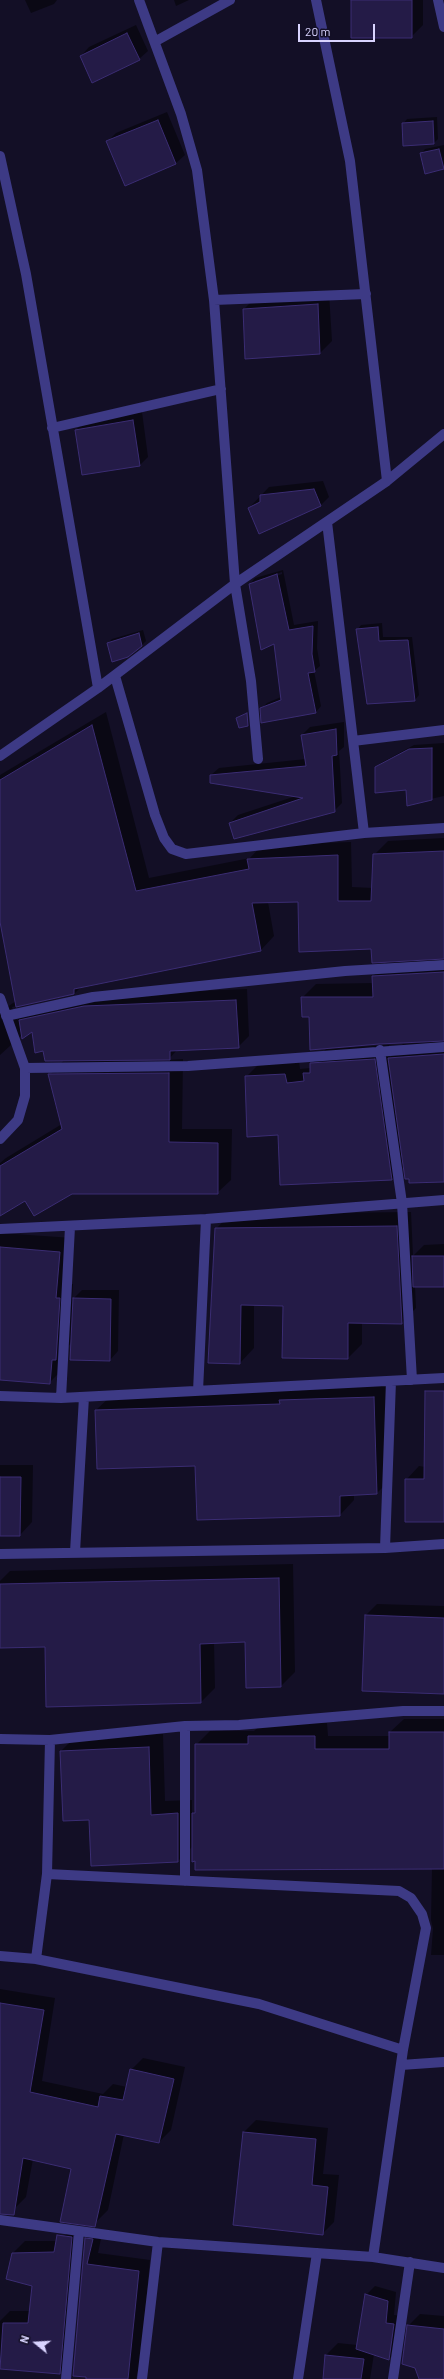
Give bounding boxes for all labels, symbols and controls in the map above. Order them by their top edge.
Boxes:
scale bar [300,16,377,42]
text: 20 m [305,24,331,38]
north arrow [16,2323,56,2363]
text: N [17,2334,31,2345]

